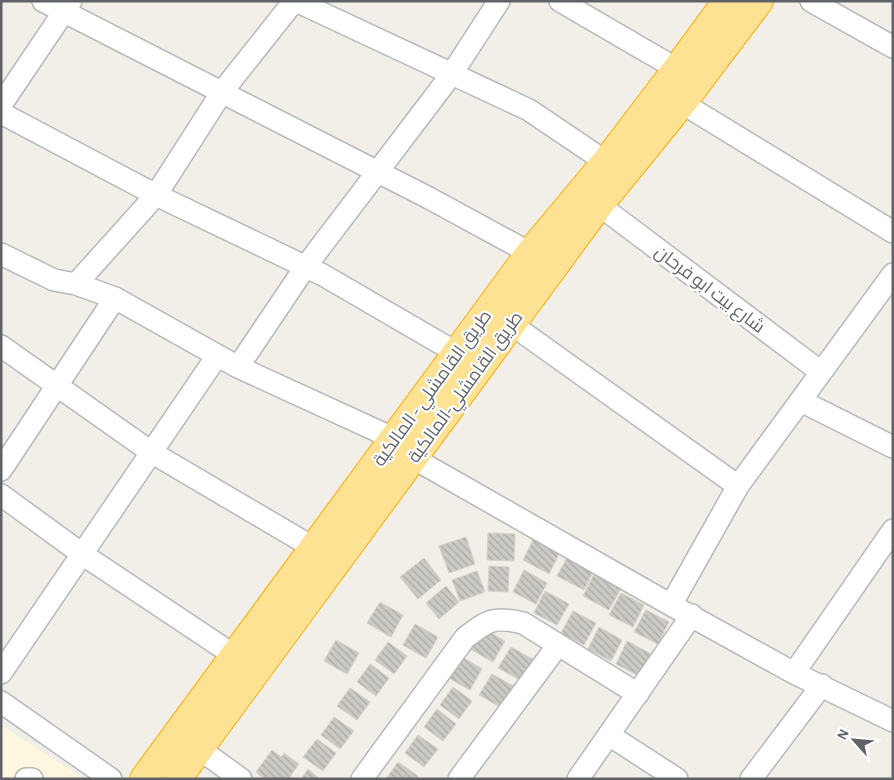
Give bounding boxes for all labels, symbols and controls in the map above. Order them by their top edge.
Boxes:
street label: شارع بيت ابو فرحان [650,242,768,338]
street label: طريق القامشلي - المالكية [369,307,499,472]
street label: طريق القامشلي-المالكية [404,308,530,469]
north arrow [829,715,879,765]
text: N [835,727,852,742]

